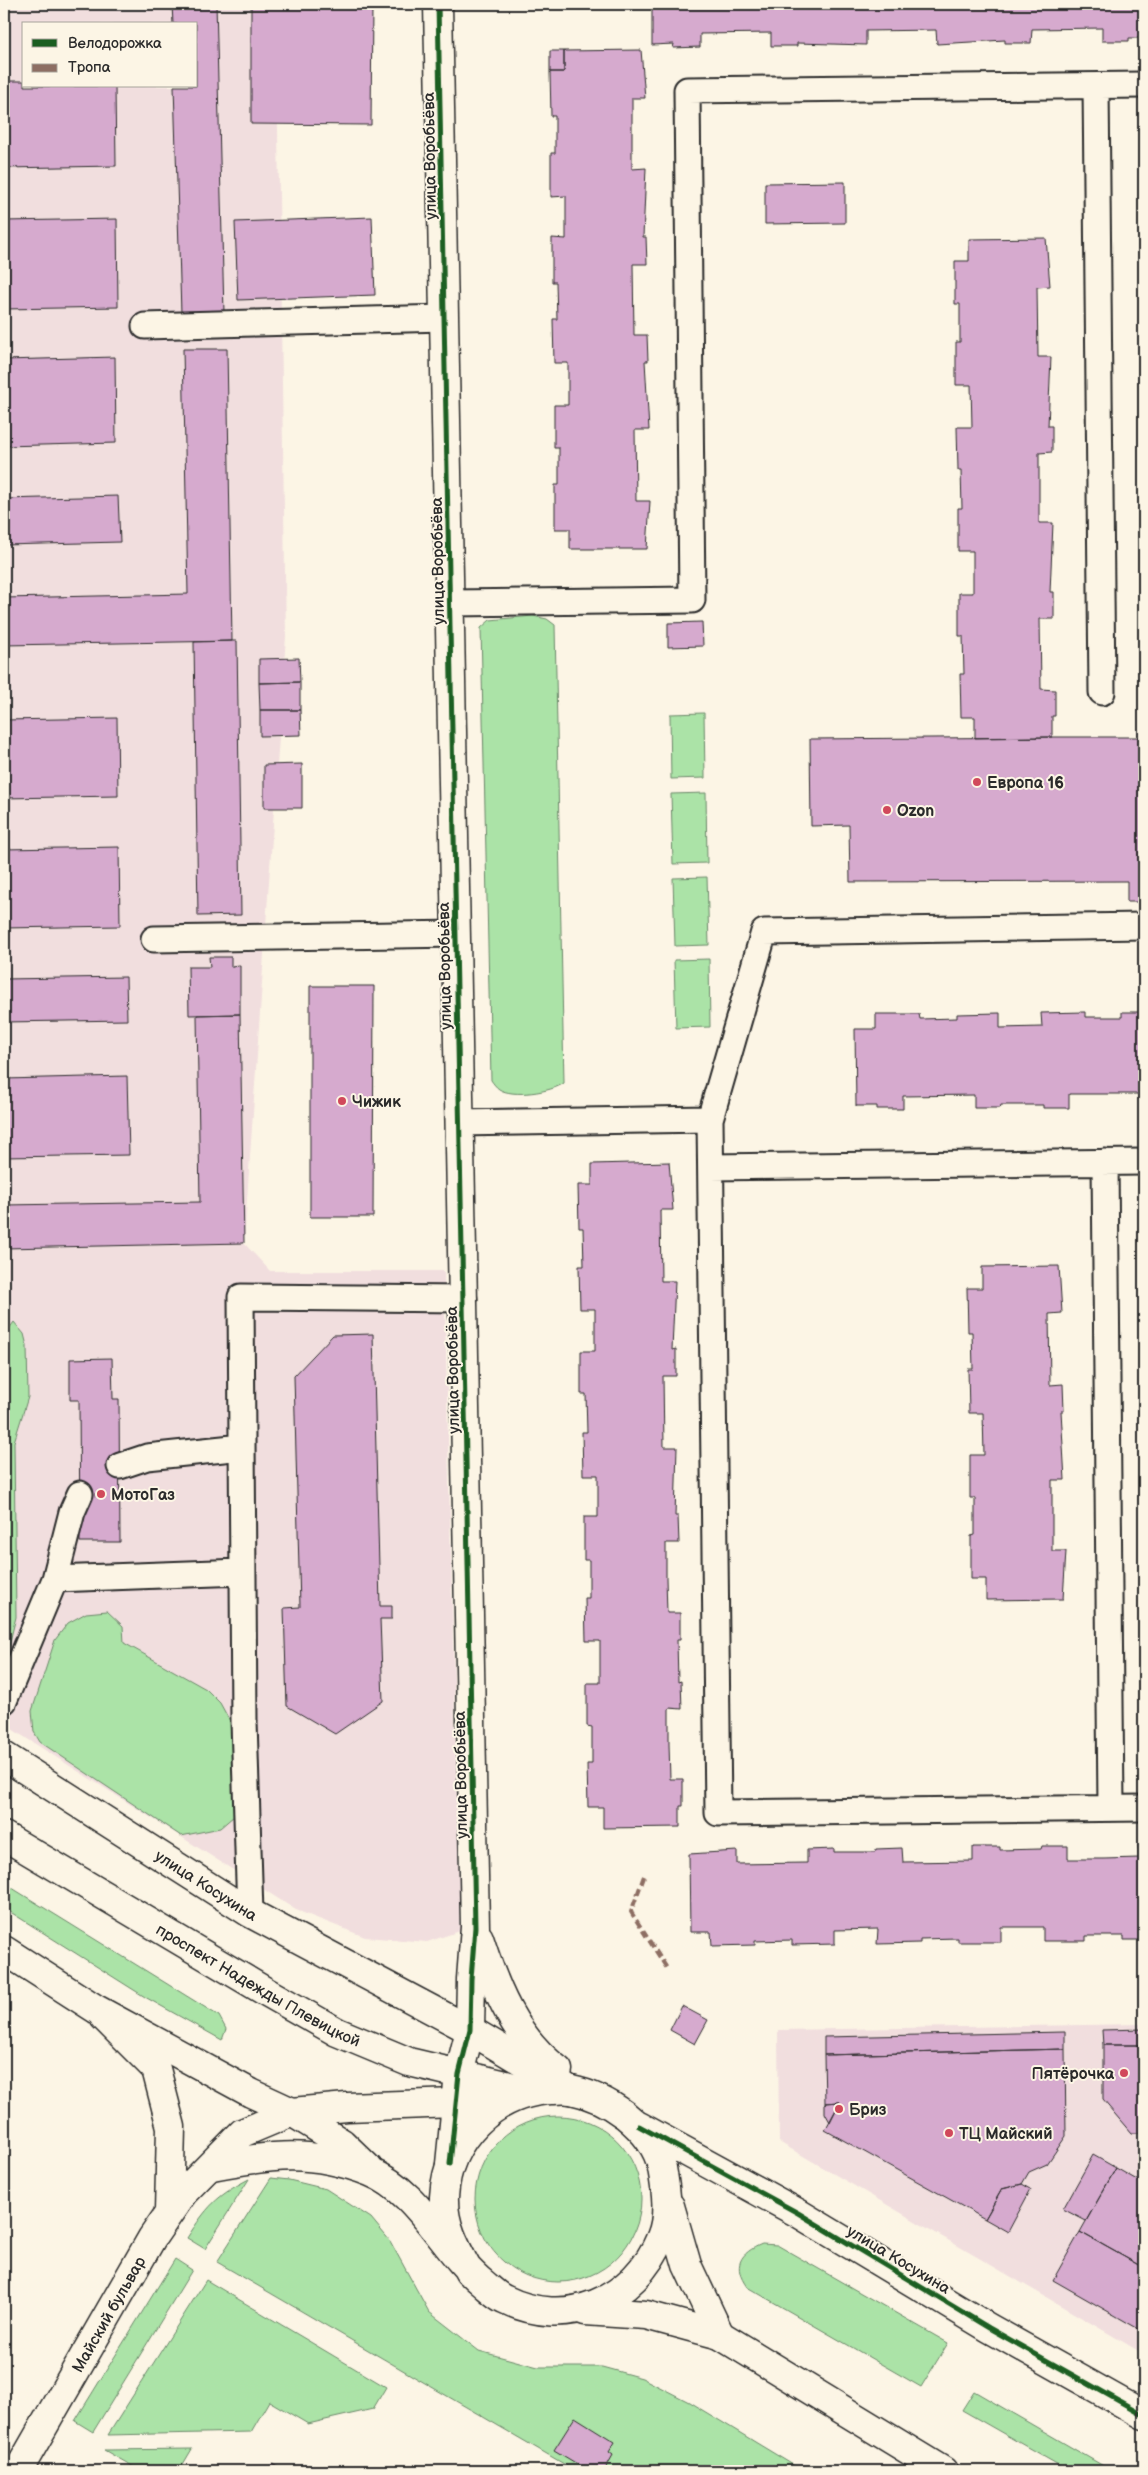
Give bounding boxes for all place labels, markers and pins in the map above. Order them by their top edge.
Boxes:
place label: Европа 16 [987,774,1064,793]
marker: Европа 16 [971,776,983,788]
place label: Ozon [897,802,934,821]
marker: Ozon [881,804,893,816]
place label: Чижик [352,1093,401,1112]
marker: Чижик [336,1095,348,1107]
place label: МотоГаз [111,1486,175,1505]
marker: МотоГаз [95,1488,107,1500]
place label: Пятёрочка [1032,2065,1115,2084]
marker: Пятёрочка [1118,2067,1130,2079]
place label: Бриз [849,2101,887,2120]
marker: Бриз [833,2103,845,2115]
place label: ТЦ Майский [959,2125,1052,2144]
marker: ТЦ Майский [943,2127,955,2139]

